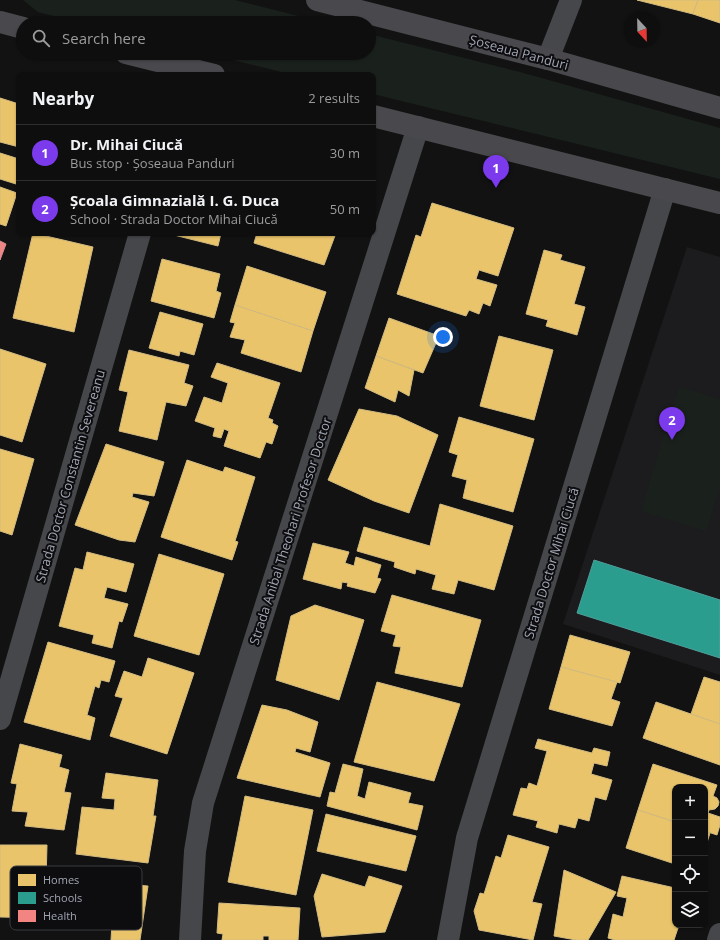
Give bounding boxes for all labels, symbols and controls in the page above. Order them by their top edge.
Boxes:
north arrow [624,12,660,48]
search box [16,16,376,60]
icon: search [30,27,52,49]
text: Search here [62,28,146,48]
street label: Șoseaua Panduri [468,30,570,74]
text: Nearby [32,87,94,110]
text: 2 results [308,89,360,107]
text: Dr. Mihai Ciucă [70,134,183,154]
text: 1 [41,144,49,162]
text: 30 m [330,144,360,162]
text: Bus stop · Șoseaua Panduri [70,154,235,172]
pin: 1 [483,155,509,188]
text: Școala Gimnazială I. G. Duca [70,190,279,210]
text: 2 [41,200,49,218]
text: 50 m [330,200,360,218]
text: School · Strada Doctor Mihai Ciucă [70,210,278,228]
your location [433,327,453,347]
street label: Strada Doctor Constantin Severeanu [31,367,109,585]
pin: 2 [659,407,685,440]
street label: Strada Anibal Theohari Profesor Doctor [245,414,336,647]
street label: Strada Doctor Mihai Ciucă [519,485,583,641]
map controls [672,784,708,928]
button: + [672,784,708,820]
button: − [672,820,708,856]
button: locate [672,856,708,892]
legend [10,866,142,930]
text: Homes [43,872,79,887]
text: Schools [43,890,82,905]
button: layers [672,892,708,928]
text: Health [43,908,77,923]

